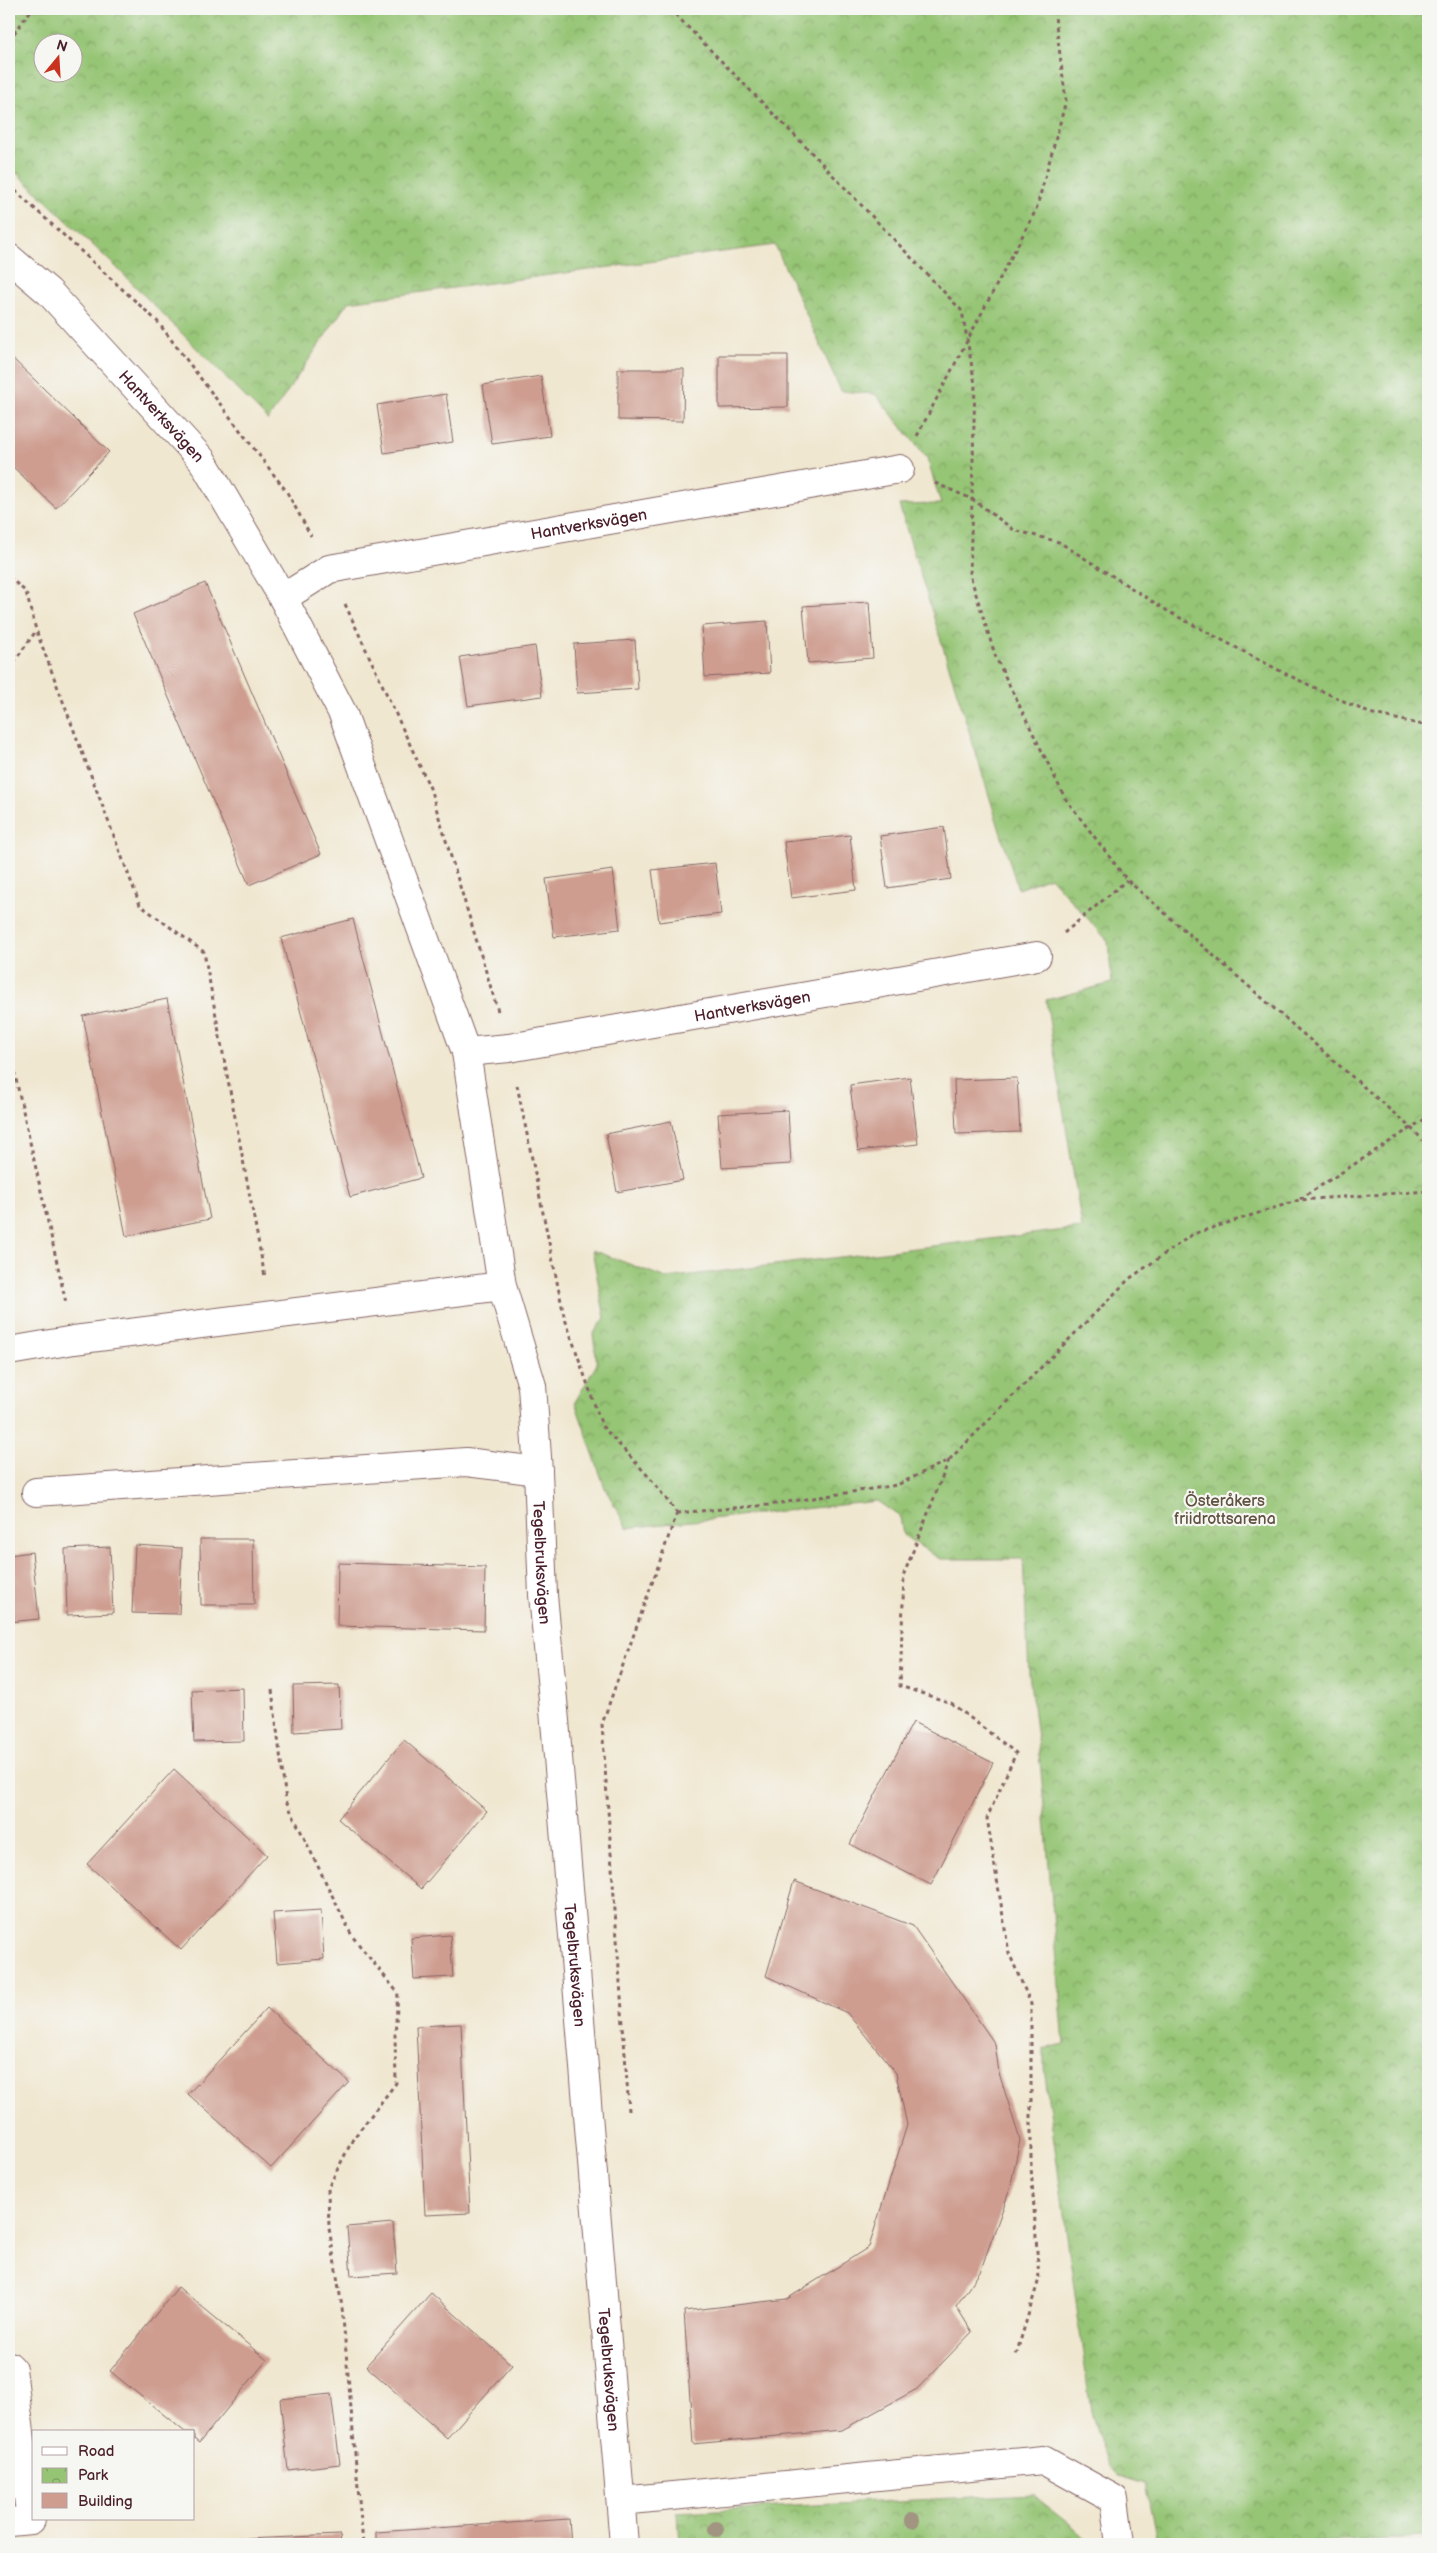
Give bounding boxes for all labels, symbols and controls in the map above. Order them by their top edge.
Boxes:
north arrow [32,32,82,82]
text: N [54,36,69,56]
street label: Hantverksvägen [114,367,207,467]
street label: Hantverksvägen [529,505,649,545]
street label: Hantverksvägen [693,988,812,1027]
park label: Österåkers friidrottsarena [1174,1490,1276,1529]
street label: Tegelbruksvägen [528,1500,554,1625]
street label: Tegelbruksvägen [559,1903,589,2028]
street label: Tegelbruksvägen [593,2307,623,2432]
legend [32,2430,195,2520]
text: Road [78,2442,114,2461]
text: Park [78,2466,109,2485]
text: Building [78,2492,133,2511]

